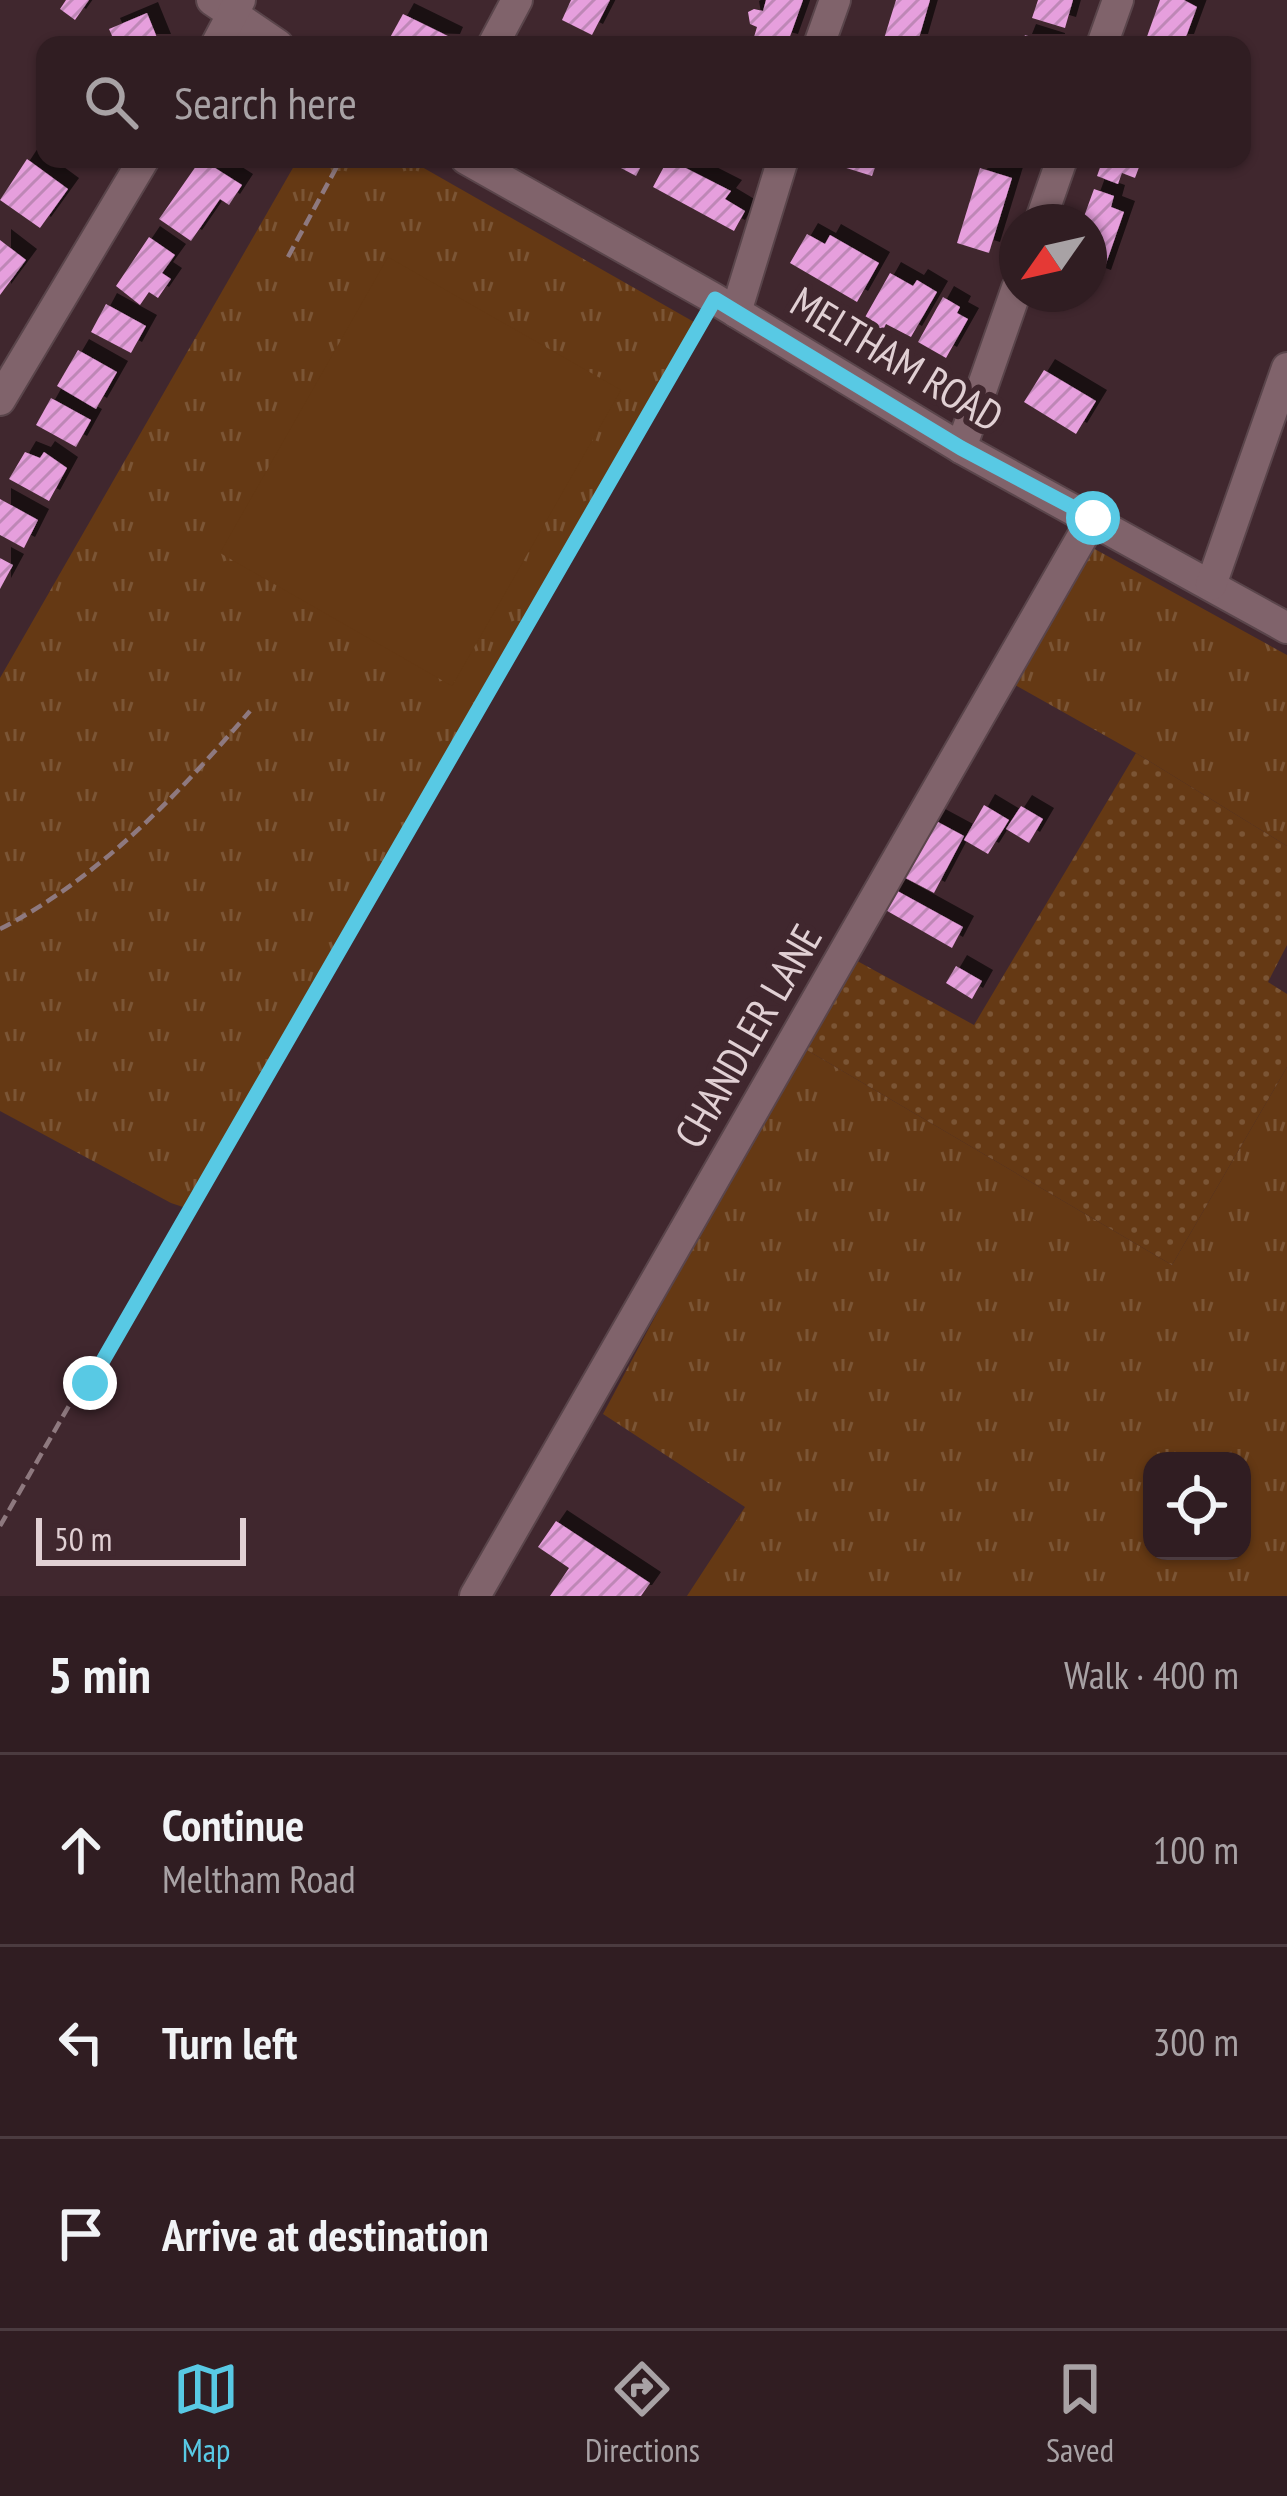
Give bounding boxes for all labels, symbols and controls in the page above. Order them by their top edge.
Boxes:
search box [36,36,1251,168]
icon: search [78,69,144,135]
text: Search here [174,73,357,131]
north arrow [999,204,1107,312]
street label: MELTHAM ROAD [781,274,1013,443]
route start [1066,491,1120,545]
street label: CHANDLER LANE [662,914,834,1157]
route end [63,1356,117,1410]
map controls [1143,1452,1251,1560]
button: locate [1143,1452,1251,1560]
scale bar [36,1512,246,1565]
text: 50 m [54,1517,112,1560]
text: 5 min [48,1641,151,1707]
text: Walk · 400 m [1064,1649,1239,1700]
text: Continue [162,1795,304,1853]
icon: ahead [48,1817,114,1883]
text: 100 m [1153,1824,1239,1875]
text: Meltham Road [162,1853,356,1904]
icon: left [48,2009,114,2075]
text: Turn left [162,2013,297,2071]
text: 300 m [1153,2016,1239,2067]
icon: arrive [48,2201,114,2267]
text: Arrive at destination [162,2205,489,2263]
tab: Map [173,2356,239,2471]
tab: Directions [585,2356,700,2471]
tab: Saved [1046,2356,1114,2471]

